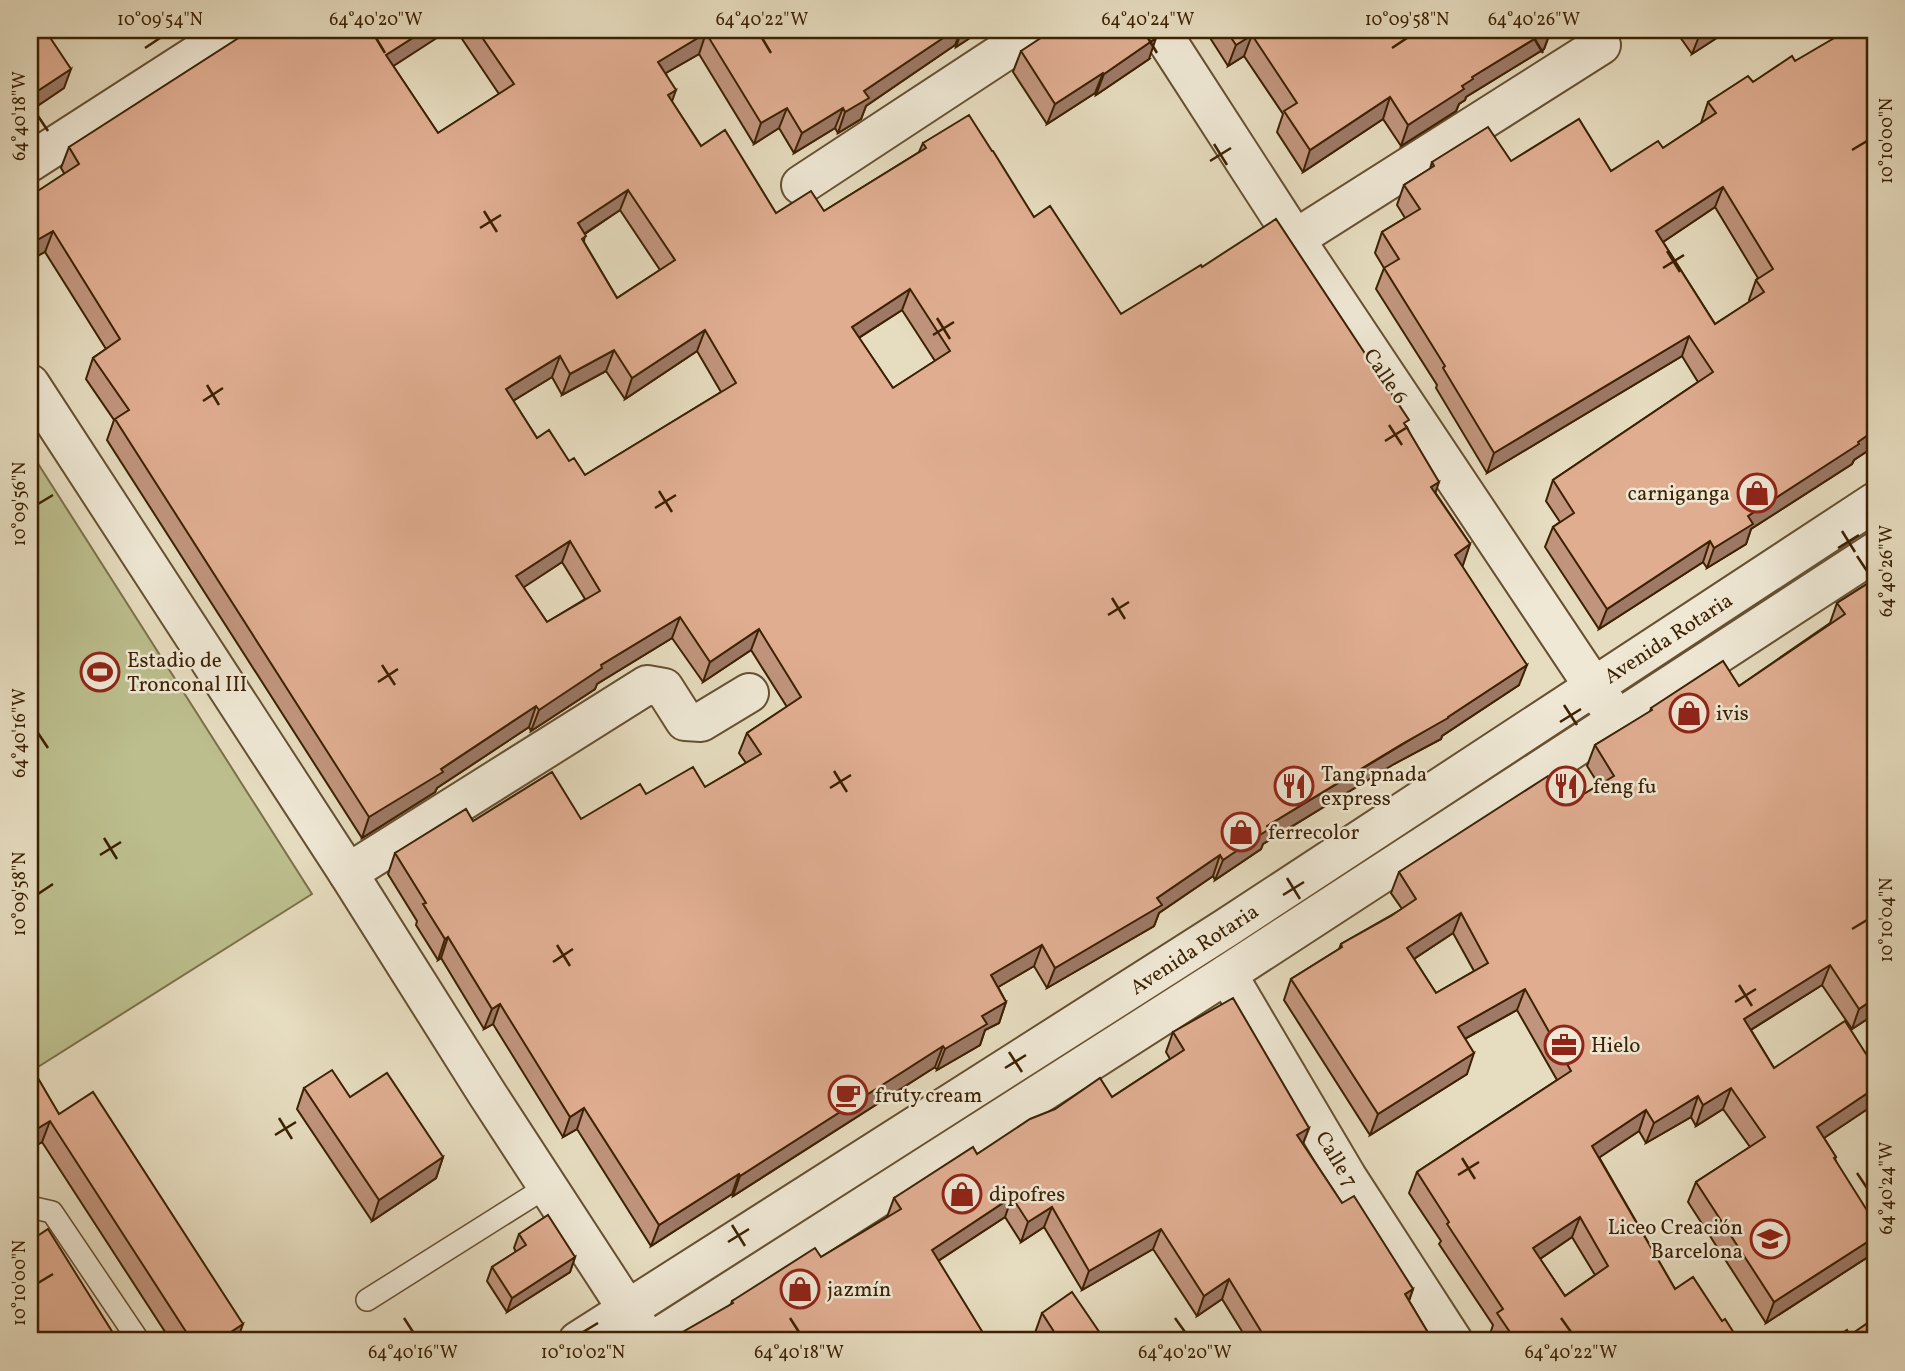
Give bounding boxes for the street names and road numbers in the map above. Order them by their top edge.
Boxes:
street label: Calle 6 [1356,343,1414,410]
street label: Avenida Rotaria [1599,587,1739,692]
street label: Avenida Rotaria [1125,898,1265,1003]
street label: Calle 7 [1308,1126,1364,1193]

